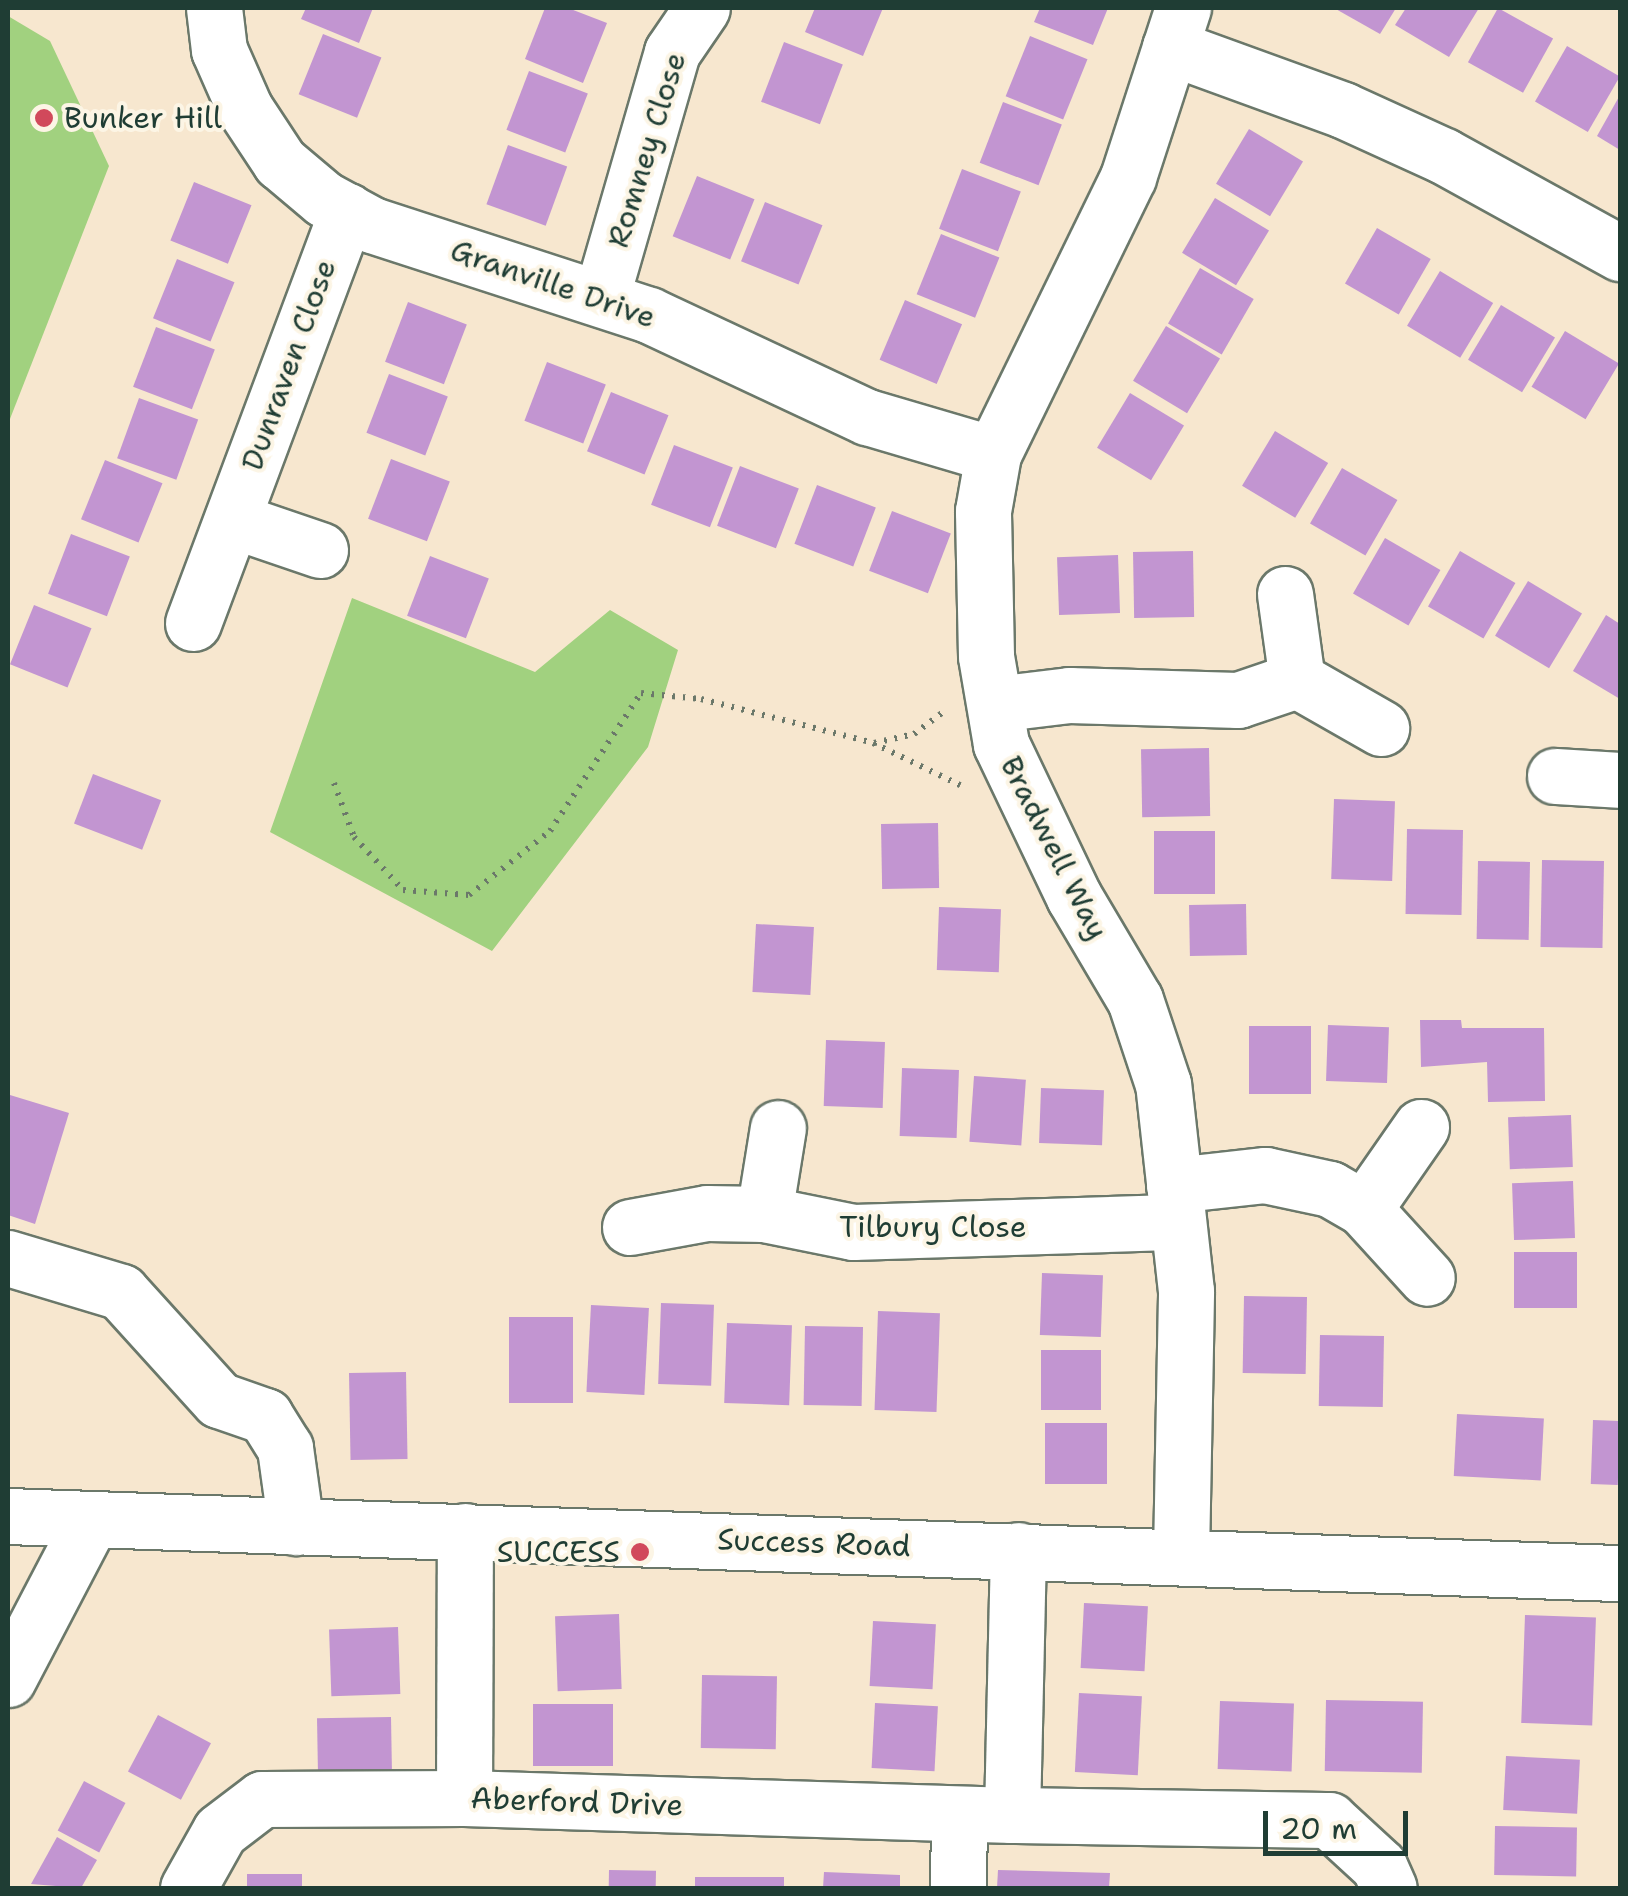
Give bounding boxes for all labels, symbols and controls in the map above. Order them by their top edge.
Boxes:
street label: Romney Close [600,48,694,252]
place label: Bunker Hill [64,100,222,136]
marker: Bunker Hill [33,107,55,129]
street label: Granville Drive [446,232,660,336]
street label: Dunraven Close [234,255,344,475]
street label: Bradwell Way [992,750,1116,946]
street label: Tilbury Close [839,1209,1027,1245]
street label: Success Road [717,1522,911,1564]
place label: SUCCESS [497,1534,620,1570]
marker: SUCCESS [629,1541,651,1563]
street label: Aberford Drive [470,1780,684,1824]
scale bar [1268,1791,1413,1853]
text: 20 m [1280,1808,1357,1849]

